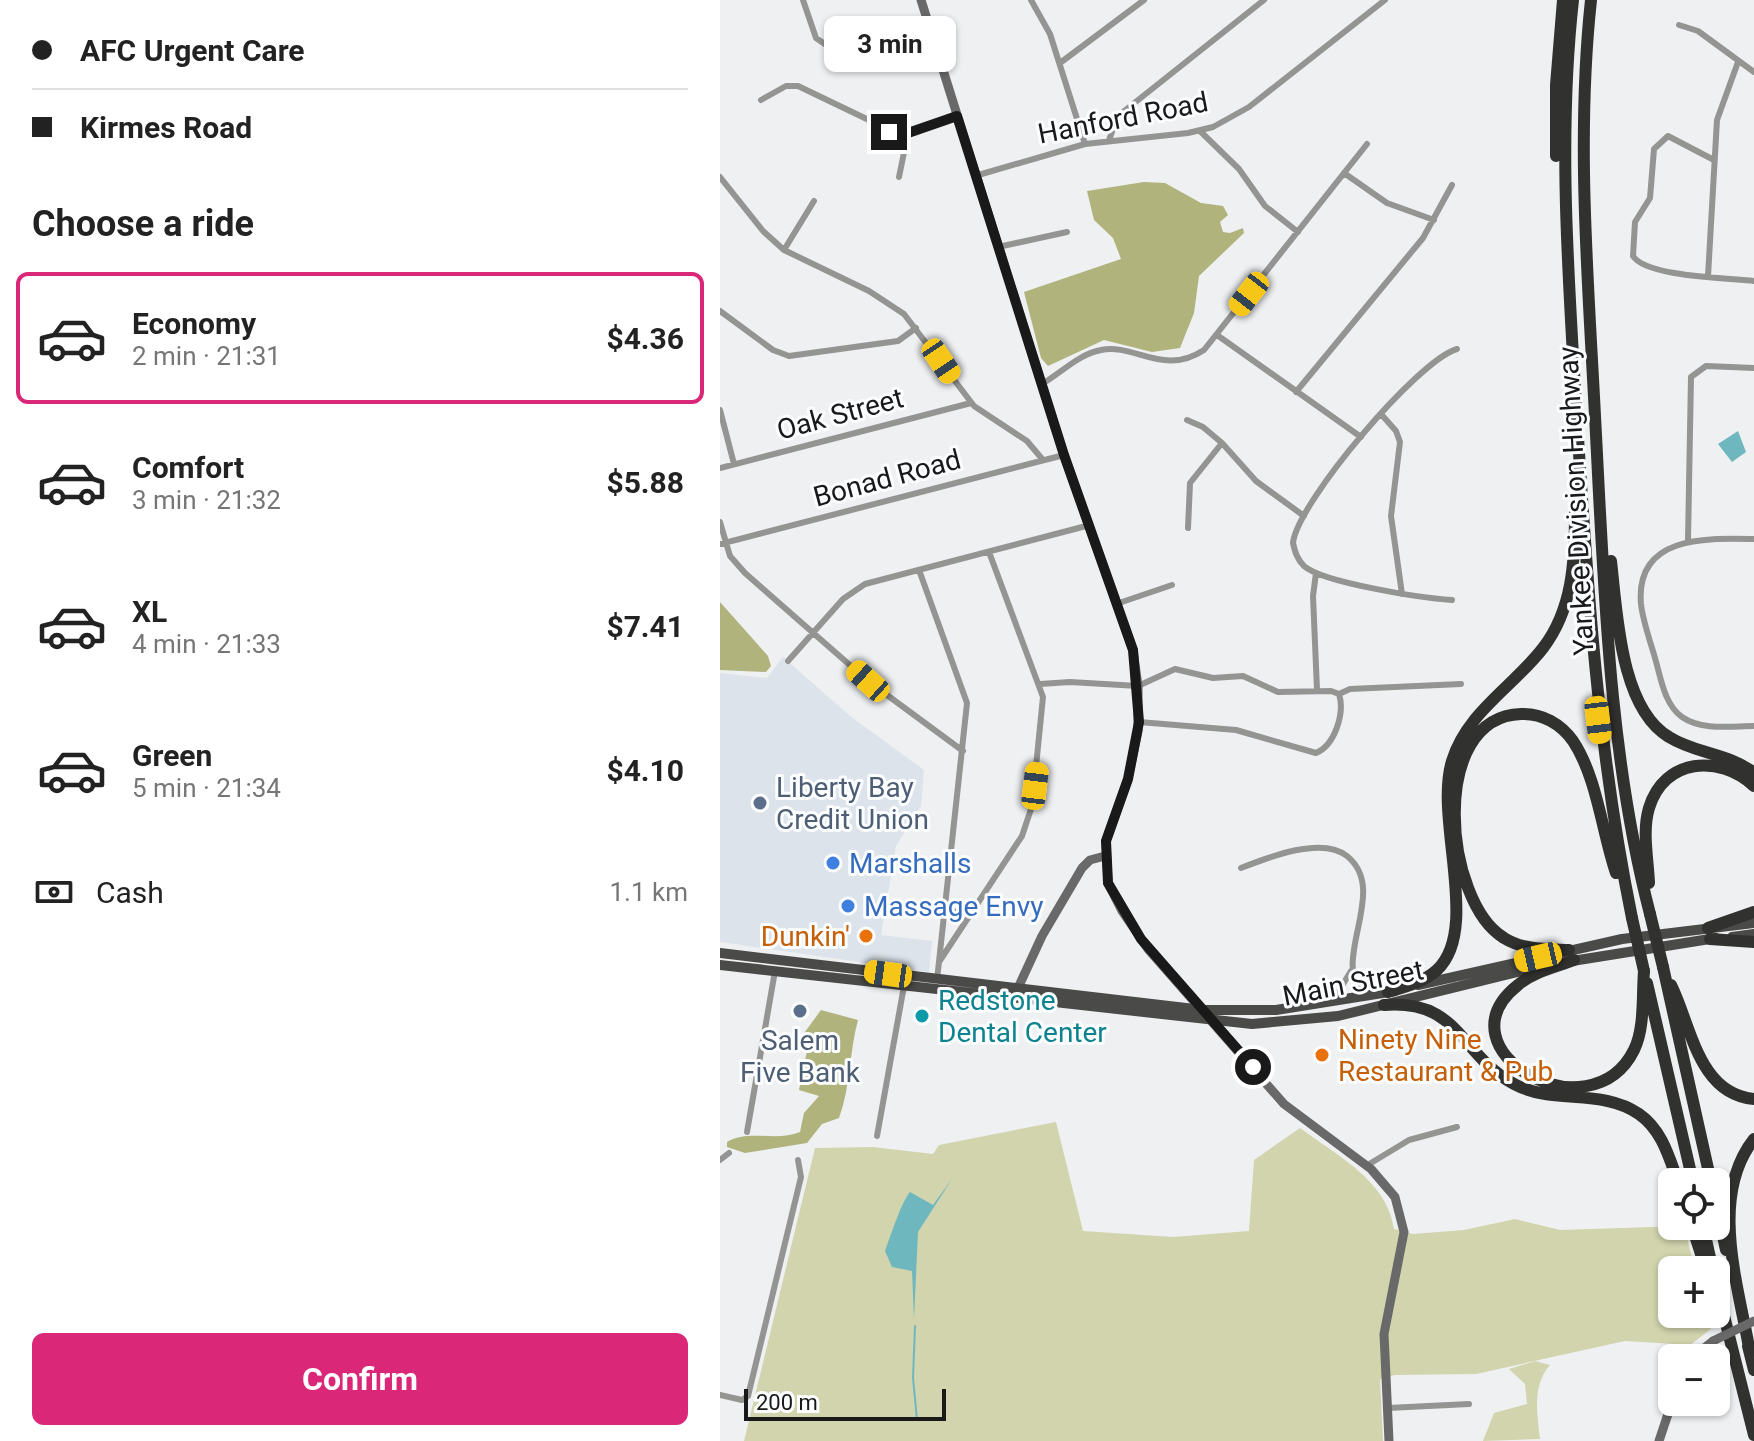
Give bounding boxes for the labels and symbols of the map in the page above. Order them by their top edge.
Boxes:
callout: 3 min [823,16,955,72]
street label: Hanford Road [1035,85,1211,151]
route end [871,114,907,150]
car [1225,268,1273,320]
car [918,334,964,388]
street label: Yankee Division Highway [1551,346,1601,656]
street label: Oak Street [773,381,907,447]
street label: Bonad Road [810,443,964,513]
car [842,656,894,706]
car [1583,695,1613,745]
car [1020,761,1050,811]
place label: Liberty Bay Credit Union [776,771,929,836]
marker: Liberty Bay Credit Union [751,794,769,812]
place label: Marshalls [849,847,971,880]
marker: Marshalls [824,854,842,872]
place label: Massage Envy [864,890,1044,923]
marker: Massage Envy [839,897,857,915]
place label: Dunkin' [761,920,850,953]
marker: Dunkin' [857,927,875,945]
car [1512,940,1564,974]
street label: Main Street [1280,953,1426,1013]
car [863,959,913,989]
place label: Redstone Dental Center [938,984,1107,1049]
marker: Salem Five Bank [791,1002,809,1020]
marker: Redstone Dental Center [913,1007,931,1025]
place label: Ninety Nine Restaurant & Pub [1338,1023,1553,1088]
place label: Salem Five Bank [740,1024,861,1089]
marker: Ninety Nine Restaurant & Pub [1313,1046,1331,1064]
route start [1235,1049,1271,1085]
scale bar [744,1385,946,1421]

